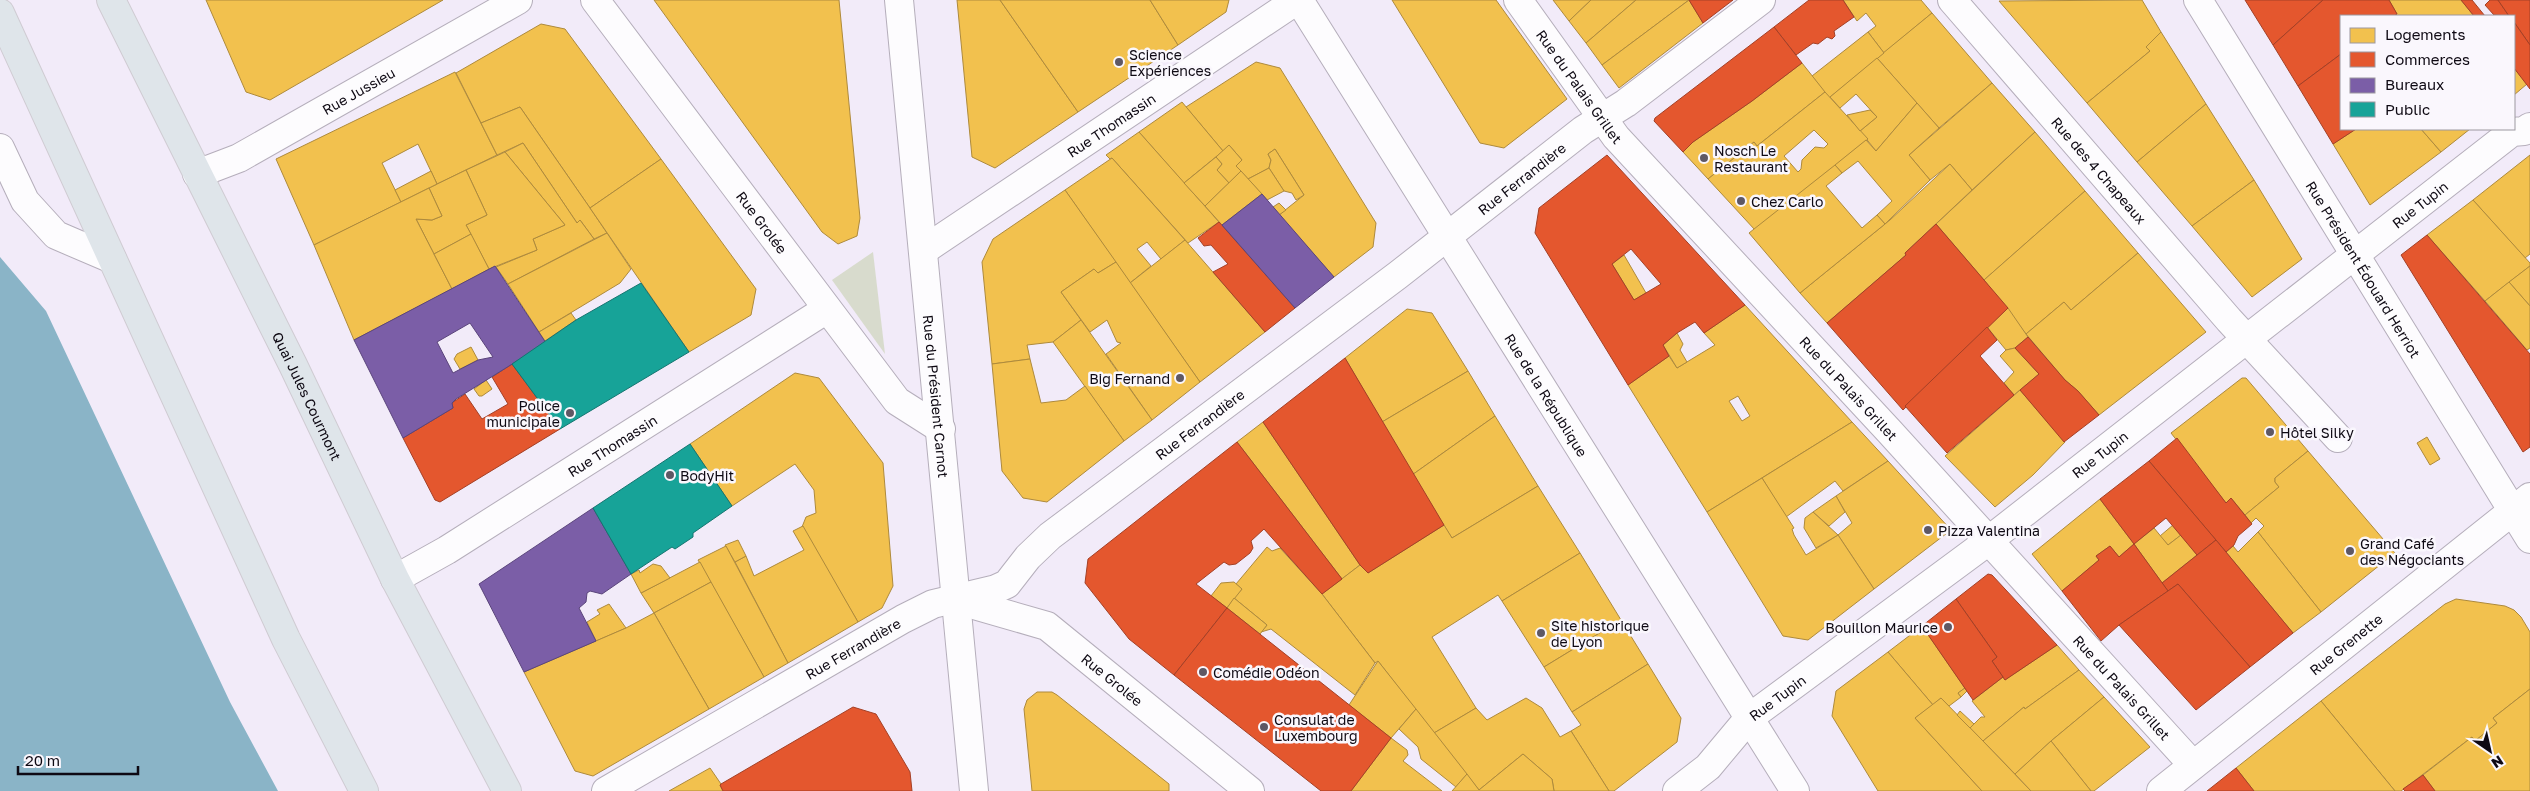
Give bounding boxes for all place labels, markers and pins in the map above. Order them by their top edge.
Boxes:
place label: Science Expériences [1129,46,1211,79]
marker: Science Expériences [1113,56,1125,68]
place label: Nosch Le Restaurant [1714,142,1788,175]
marker: Nosch Le Restaurant [1698,152,1710,164]
place label: Chez Carlo [1751,193,1824,210]
marker: Chez Carlo [1735,195,1747,207]
place label: Big Fernand [1089,370,1170,387]
marker: Big Fernand [1174,372,1186,384]
place label: Police municipale [486,397,560,430]
marker: Police municipale [564,407,576,419]
place label: Hôtel Silky [2280,424,2354,441]
marker: Hôtel Silky [2264,426,2276,438]
place label: BodyHit [680,467,734,484]
marker: BodyHit [664,469,676,481]
place label: Pizza Valentina [1938,522,2040,539]
marker: Pizza Valentina [1922,524,1934,536]
place label: Grand Café des Négociants [2360,535,2464,568]
marker: Grand Café des Négociants [2344,545,2356,557]
place label: Site historique de Lyon [1551,617,1649,650]
place label: Bouillon Maurice [1825,619,1938,636]
marker: Bouillon Maurice [1942,621,1954,633]
marker: Site historique de Lyon [1535,627,1547,639]
place label: Comédie Odéon [1213,664,1320,681]
marker: Comédie Odéon [1197,666,1209,678]
place label: Consulat de Luxembourg [1274,711,1358,744]
marker: Consulat de Luxembourg [1258,721,1270,733]

